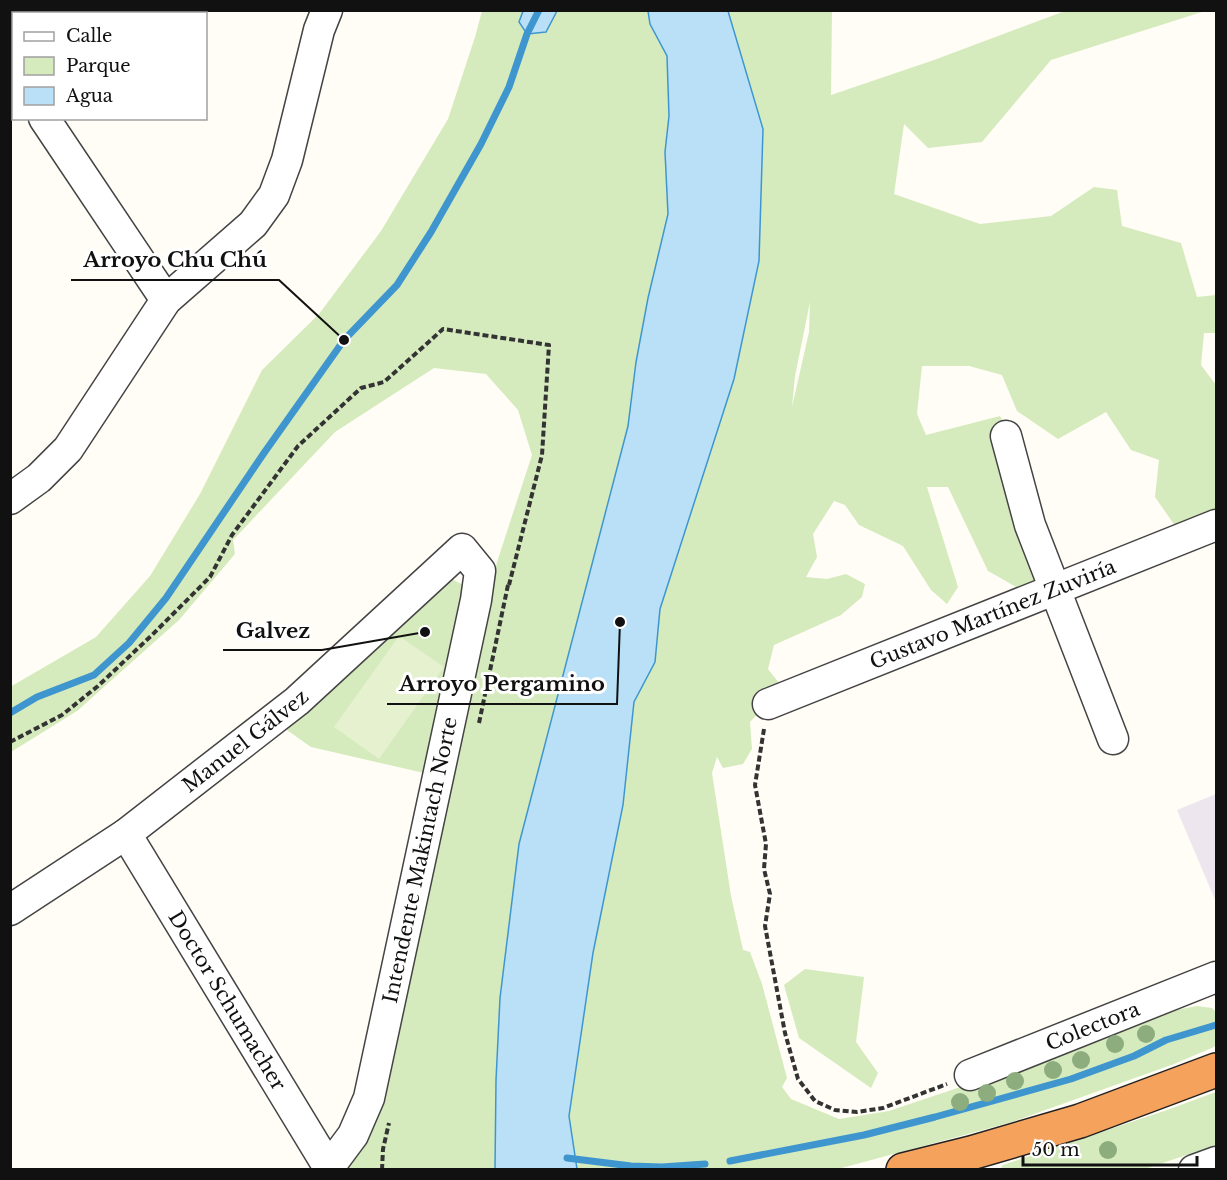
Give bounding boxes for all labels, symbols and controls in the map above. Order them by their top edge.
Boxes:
legend [12,12,207,120]
text: Calle [66,25,112,47]
text: Parque [66,55,131,77]
text: Agua [65,85,113,107]
callout: Arroyo Chu Chú [71,241,279,280]
text: Arroyo Chu Chú [82,247,267,273]
street label: Gustavo Martínez Zuviría [866,554,1120,674]
callout: Galvez [223,611,322,650]
text: Galvez [236,618,310,644]
callout: Arroyo Pergamino [387,665,617,704]
text: Arroyo Pergamino [398,671,605,697]
street label: Manuel Gálvez [178,685,313,798]
street label: Intendente Makintach Norte [378,715,462,1005]
street label: Doctor Schumacher [164,906,291,1095]
street label: Colectora [1042,996,1144,1056]
scale bar [1023,1129,1197,1167]
text: 50 m [1032,1139,1080,1161]

